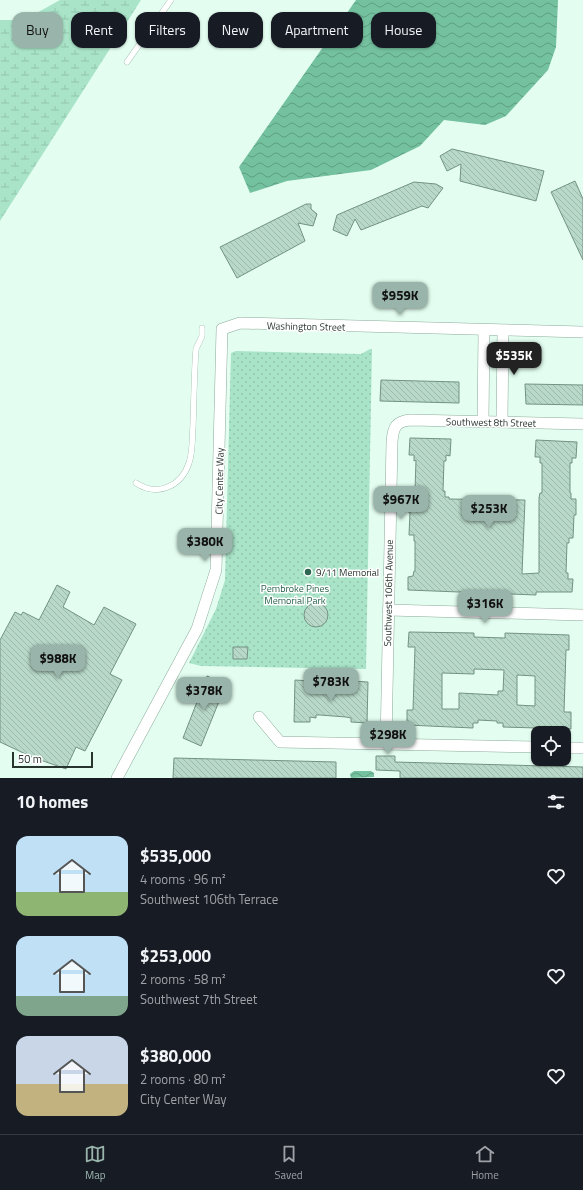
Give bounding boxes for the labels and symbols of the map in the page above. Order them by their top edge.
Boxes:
pin: $959K [372,282,428,316]
street label: Washington Street [267,318,346,335]
pin: $535K [486,342,542,376]
street label: Southwest 8th Street [446,414,537,431]
street label: City Center Way [211,447,228,514]
pin: $967K [373,486,429,520]
pin: $253K [461,495,517,529]
pin: $380K [177,528,233,562]
street label: Southwest 106th Avenue [380,539,397,647]
place label: 9/11 Memorial [316,565,379,580]
marker: 9/11 Memorial [303,567,313,577]
park label: Pembroke Pines Memorial Park [261,581,329,608]
pin: $316K [457,590,513,624]
pin: $988K [30,645,86,679]
pin: $783K [303,668,359,702]
pin: $378K [176,677,232,711]
pin: $298K [360,721,416,755]
scale bar [12,750,93,769]

